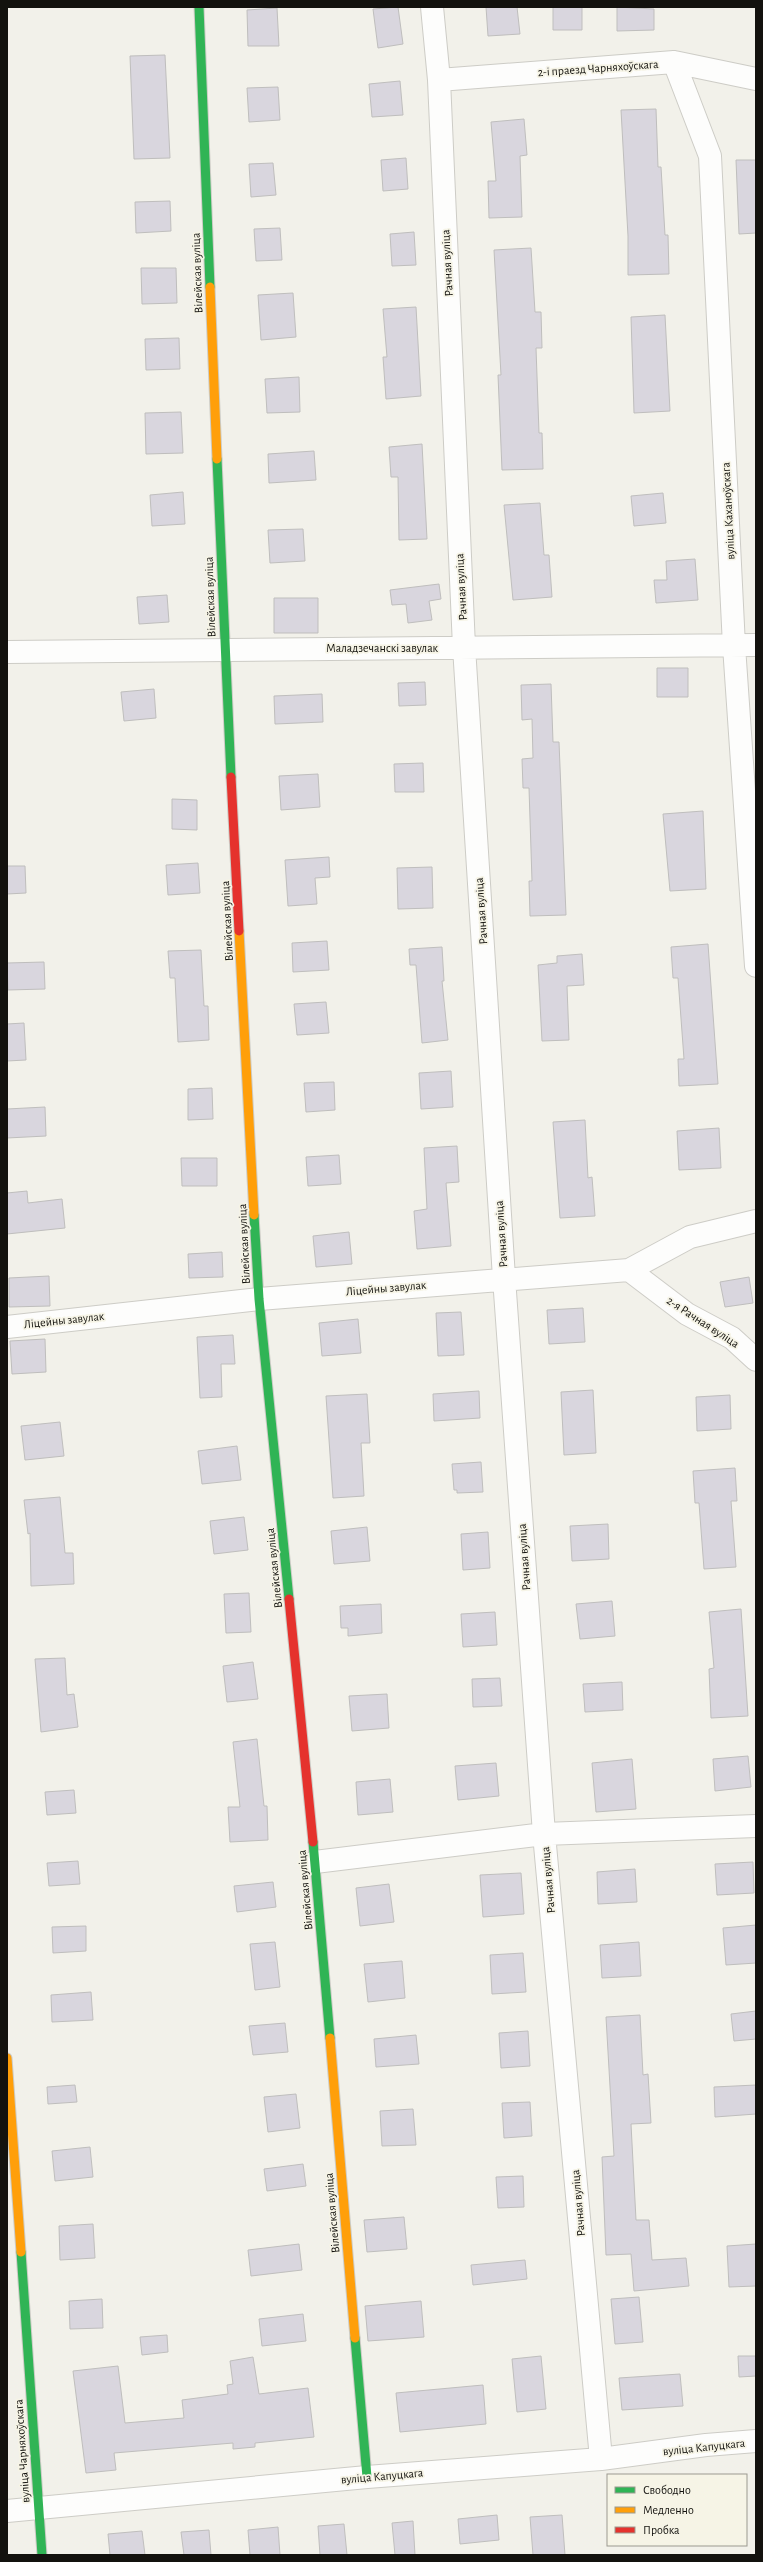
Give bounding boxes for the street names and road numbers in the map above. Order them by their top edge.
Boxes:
street label: 2-і праезд Чарняхоўскага [537,58,659,79]
street label: Рачная вуліца [439,229,456,297]
street label: Вілейская вуліца [190,232,205,314]
street label: вуліца Каханоўскага [719,461,738,560]
street label: Рачная вуліца [453,553,470,621]
street label: Вілейская вуліца [203,556,218,638]
street label: Маладзечанскі завулак [326,642,439,655]
street label: Рачная вуліца [473,877,490,945]
street label: Вілейская вуліца [219,880,236,962]
street label: Рачная вуліца [493,1200,510,1268]
street label: Вілейская вуліца [236,1203,253,1285]
street label: Ліцейны завулак [345,1278,427,1298]
street label: 2-я Рачная вуліца [664,1294,742,1351]
street label: Ліцейны завулак [23,1310,105,1331]
street label: Рачная вуліца [516,1523,533,1591]
street label: Вілейская вуліца [264,1527,285,1609]
street label: Рачная вуліца [539,1845,558,1914]
street label: Вілейская вуліца [295,1849,315,1931]
street label: Рачная вуліца [569,2168,588,2237]
street label: Вілейская вуліца [322,2172,342,2254]
street label: вуліца Чарняхоўскага [12,2398,33,2503]
street label: вуліца Капуцкага [662,2437,746,2458]
street label: вуліца Капуцкага [340,2466,424,2487]

